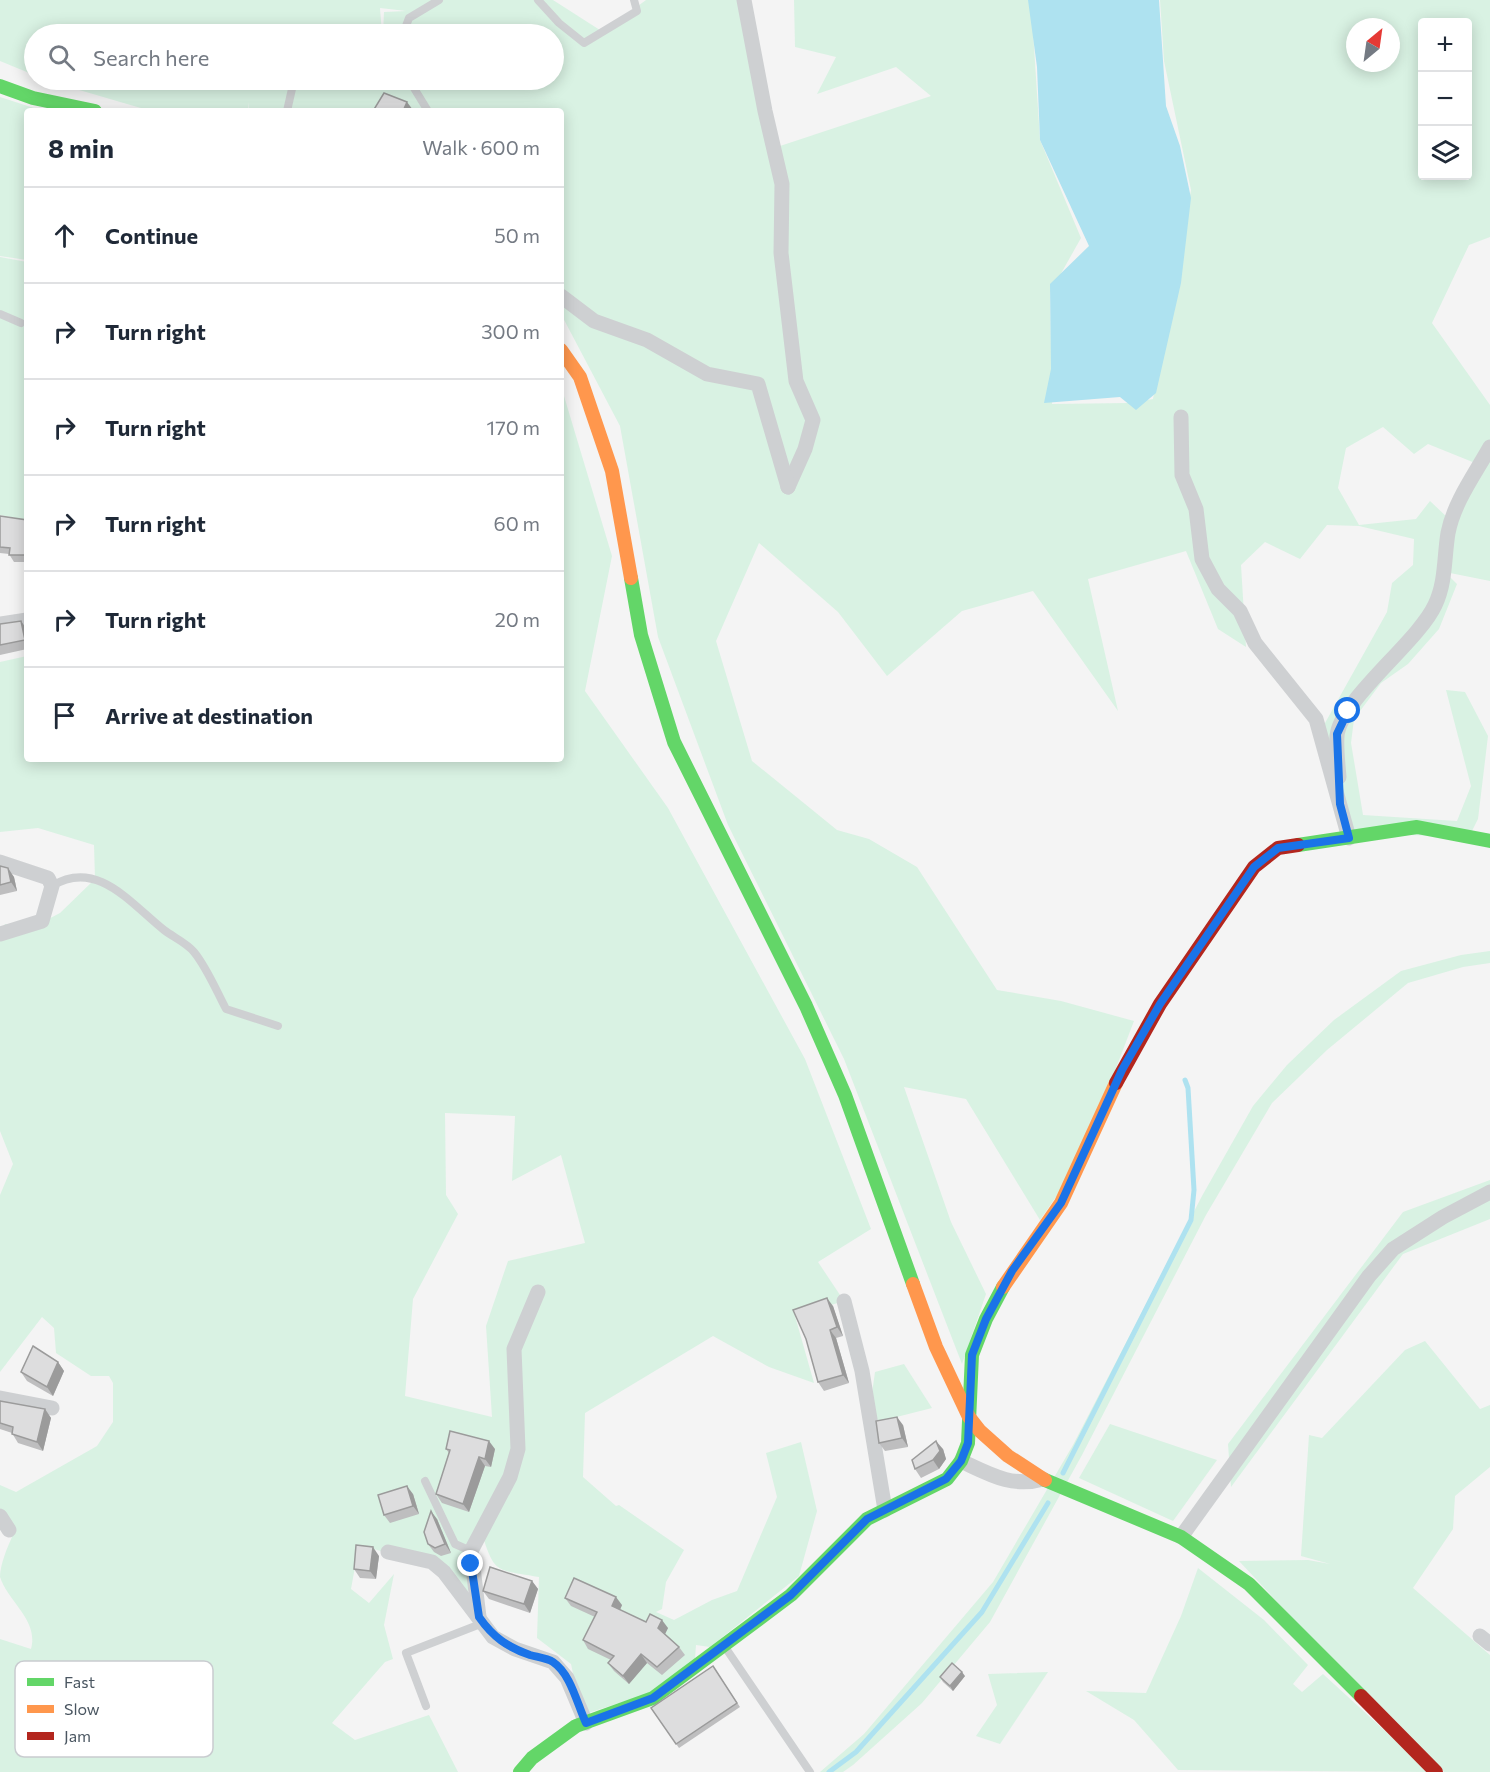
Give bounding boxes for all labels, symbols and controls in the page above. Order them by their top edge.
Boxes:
north arrow [1346,18,1400,72]
map controls [1418,18,1472,180]
button: + [1418,18,1472,72]
search box [24,24,564,90]
icon: search [45,41,78,74]
text: Search here [93,44,209,71]
button: − [1418,72,1472,126]
button: layers [1418,126,1472,180]
text: 8 min [48,132,114,163]
text: Walk · 600 m [422,135,540,159]
icon: ahead [48,219,81,252]
text: Continue [105,222,198,249]
text: 50 m [494,223,540,247]
icon: right [48,315,81,348]
text: Turn right [105,318,206,345]
text: 300 m [481,319,540,343]
icon: right [48,411,81,444]
text: Turn right [105,414,206,441]
text: 170 m [487,415,540,439]
icon: right [48,507,81,540]
text: Turn right [105,510,206,537]
text: 60 m [494,511,540,535]
icon: right [48,603,81,636]
text: Turn right [105,606,206,633]
text: 20 m [495,607,540,631]
route start [1334,697,1360,723]
icon: arrive [48,699,81,732]
text: Arrive at destination [105,702,313,729]
route end [457,1550,483,1576]
legend [15,1661,213,1757]
text: Fast [64,1672,95,1691]
text: Slow [64,1699,100,1718]
text: Jam [64,1726,91,1745]

